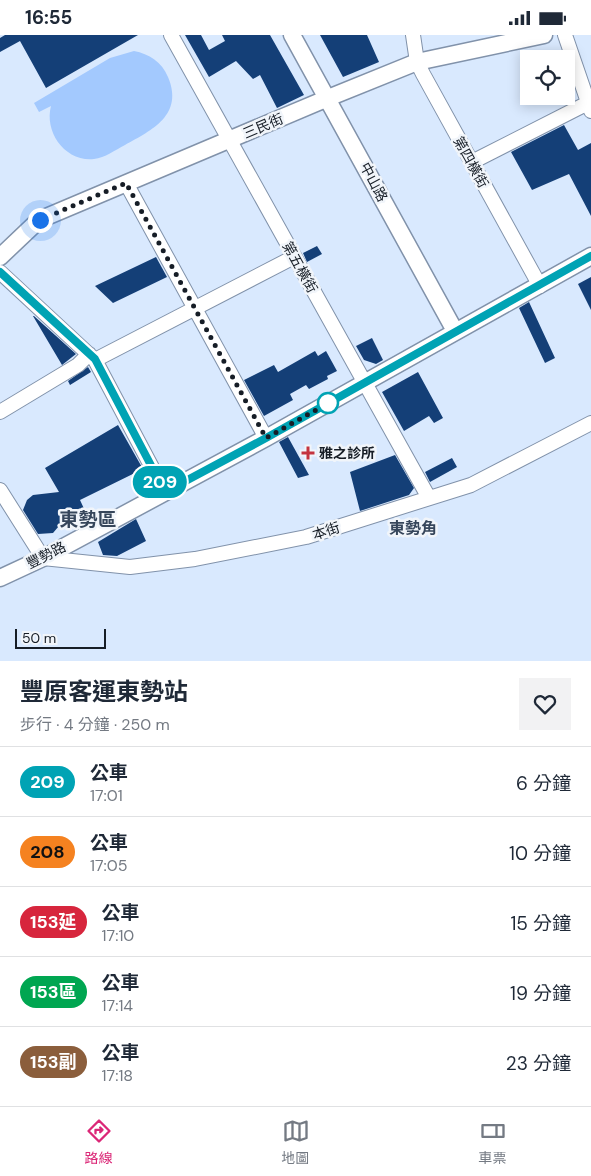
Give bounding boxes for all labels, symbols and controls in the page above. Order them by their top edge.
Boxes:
text: 16:55 [25,5,72,30]
map controls [520,50,575,105]
button: locate [520,50,575,105]
street label: 三民街 [240,110,286,142]
street label: 第四橫街 [450,133,492,191]
street label: 中山路 [356,159,392,205]
your location [28,208,53,233]
street label: 第五橫街 [279,238,321,296]
unlabelled marker [317,392,339,414]
place label: 雅之診所 [319,444,375,462]
marker: 雅之診所 [301,446,315,460]
line badge: 209 [131,466,189,498]
text: 209 [143,470,177,494]
district label: 東勢區 [59,507,117,532]
street label: 本街 [310,518,342,544]
district label: 東勢角 [389,518,437,539]
street label: 豐勢路 [23,537,69,573]
scale bar [15,626,106,649]
text: 50 m [22,629,56,647]
text: 豐原客運東勢站 [20,676,188,707]
button: heart [519,678,571,730]
text: 步行 · 4 分鐘 · 250 m [20,714,170,735]
text: 公車 [90,760,128,785]
text: 209 [30,770,65,794]
text: 6 分鐘 [516,771,571,796]
text: 17:01 [90,785,123,806]
text: 公車 [90,830,128,855]
text: 208 [30,840,65,864]
text: 10 分鐘 [509,841,571,866]
text: 17:05 [90,855,127,876]
text: 公車 [102,900,140,925]
text: 153延 [30,910,77,934]
text: 15 分鐘 [510,911,571,936]
text: 17:10 [102,925,134,946]
text: 公車 [102,970,140,995]
text: 153區 [30,980,77,1004]
text: 19 分鐘 [510,981,571,1006]
text: 17:14 [102,995,133,1016]
text: 公車 [102,1040,140,1065]
text: 153副 [30,1050,77,1074]
text: 23 分鐘 [506,1051,571,1076]
text: 17:18 [102,1065,133,1086]
tab: 路線 [85,1117,113,1167]
tab: 地圖 [282,1117,310,1167]
tab: 車票 [479,1117,507,1167]

